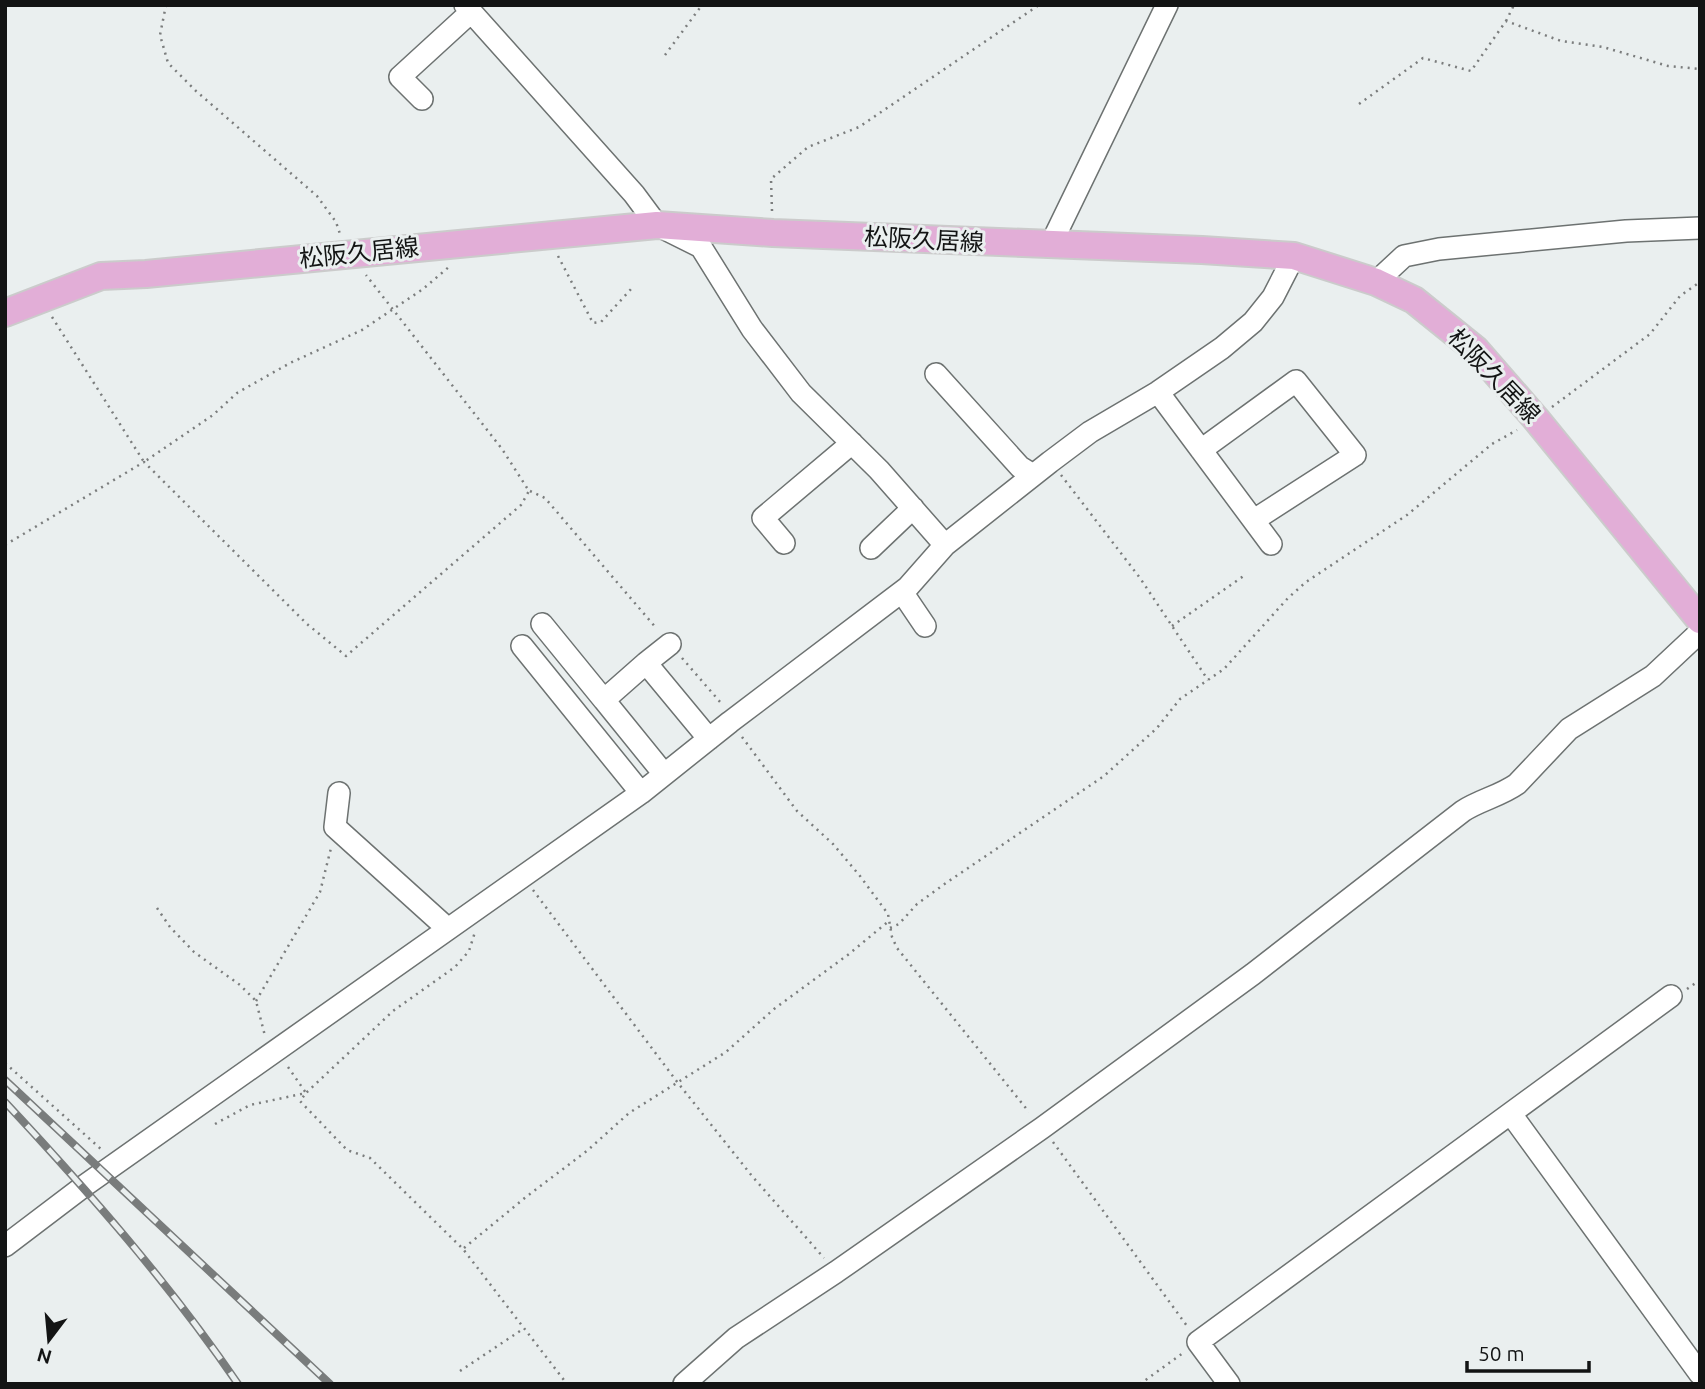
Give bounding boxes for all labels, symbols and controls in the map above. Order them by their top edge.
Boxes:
street label: 松阪久居線 [863,223,985,256]
street label: 松阪久居線 [298,233,420,272]
street label: 松阪久居線 [1443,323,1546,428]
north arrow [14,1305,84,1375]
scale bar [1467,1330,1590,1374]
text: 50 m [1478,1341,1525,1365]
text: N [34,1344,54,1369]

